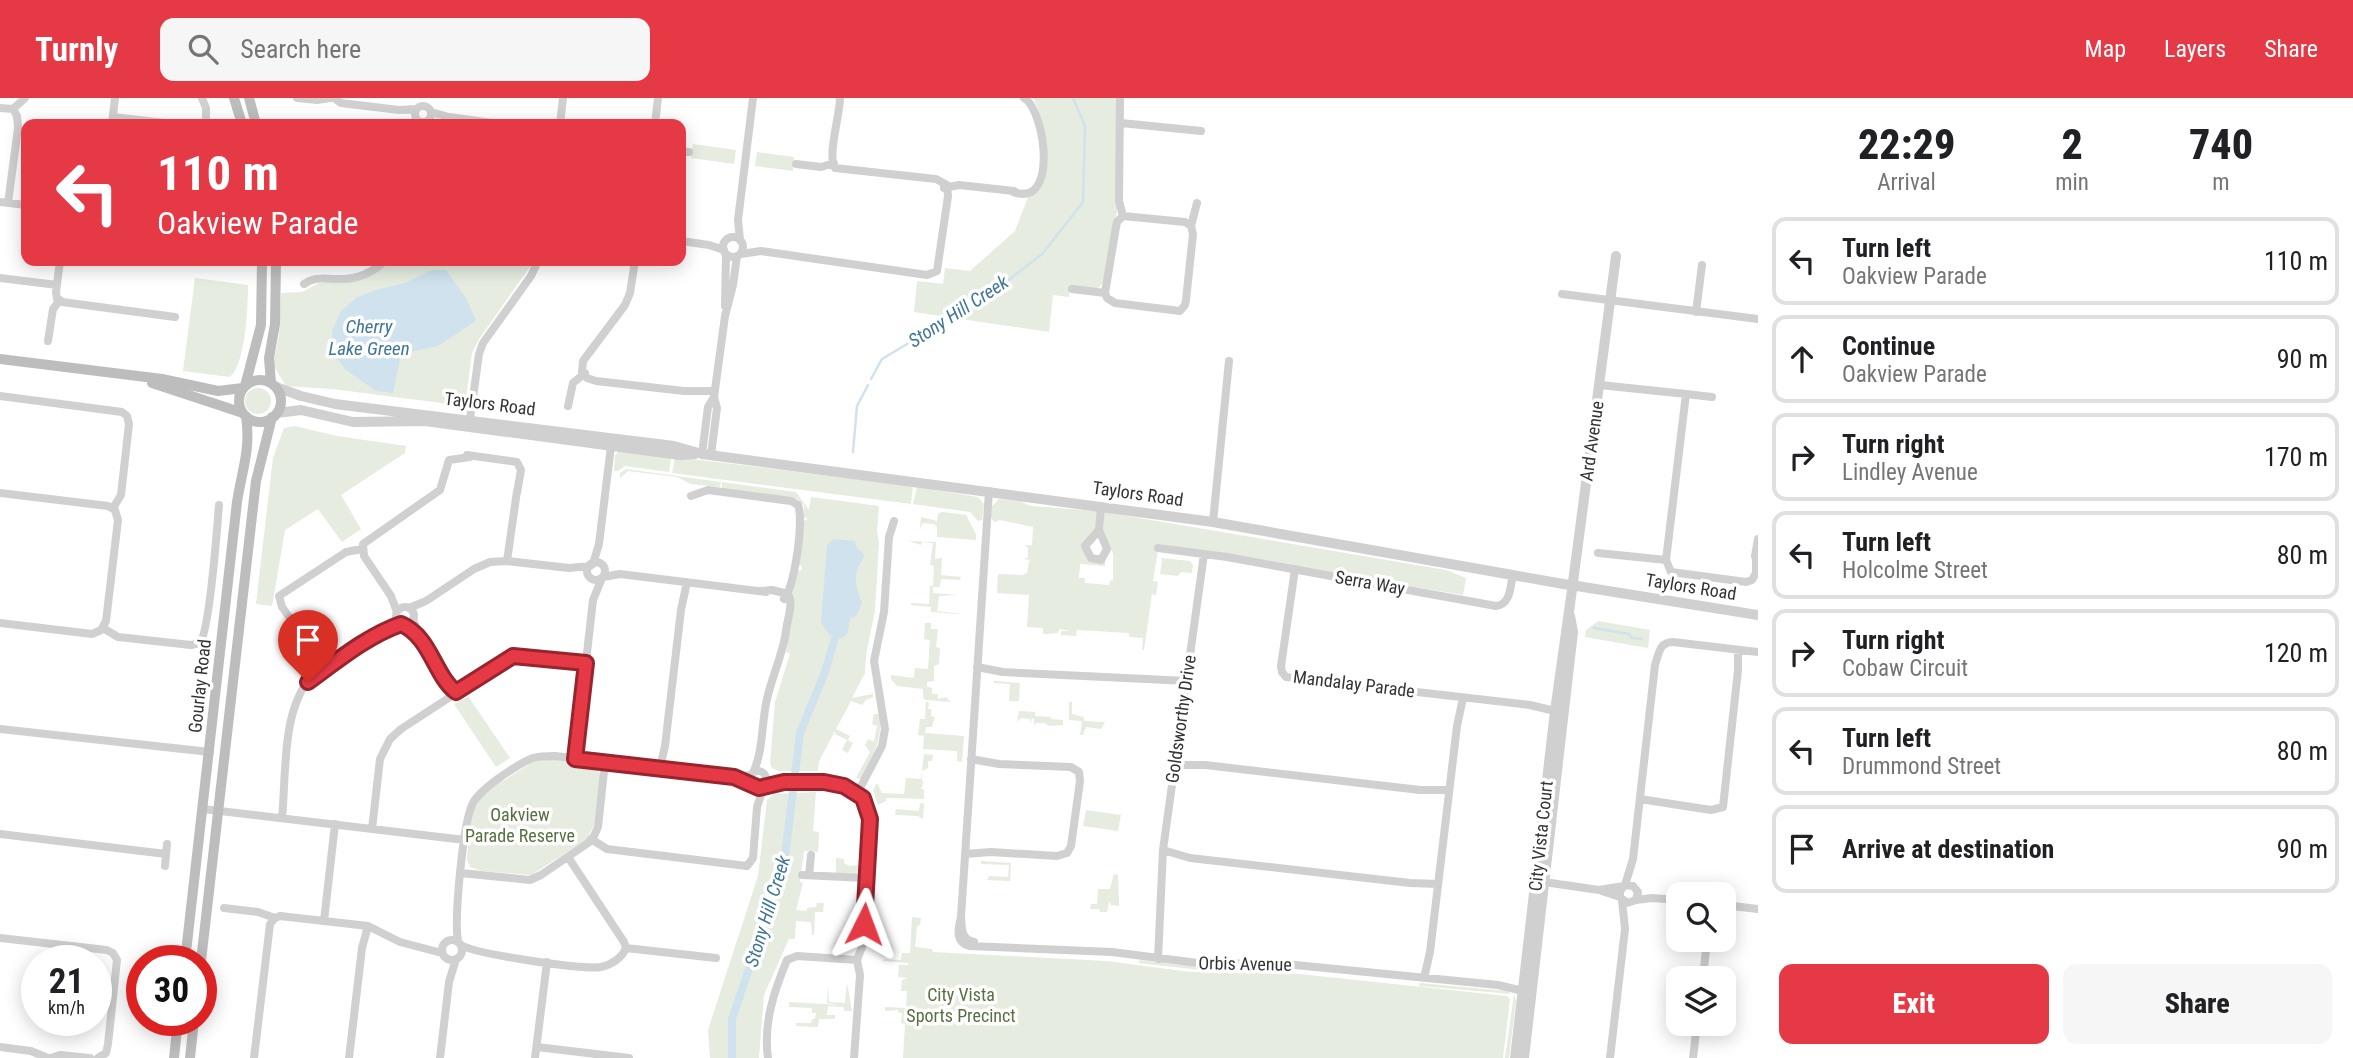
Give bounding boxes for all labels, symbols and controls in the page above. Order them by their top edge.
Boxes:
search box [160,18,650,81]
text: Turnly [35,30,118,69]
icon: search [184,30,222,68]
text: Search here [240,34,361,64]
text: Map [2085,35,2126,63]
text: Layers [2164,35,2226,63]
text: Share [2264,35,2318,63]
text: 22:29 [1858,120,1955,169]
text: 2 [2061,120,2083,169]
text: 740 [2189,120,2253,169]
text: 110 m [157,145,279,202]
icon: left [42,147,133,238]
text: Arrival [1877,169,1936,196]
text: min [2055,169,2089,196]
text: m [2212,169,2230,196]
text: Oakview Parade [157,204,358,242]
text: Turn left [1842,233,1931,263]
icon: left [1783,242,1821,280]
text: 110 m [2264,246,2328,276]
text: Oakview Parade [1842,263,1987,290]
water label: Stony Hill Creek [904,270,1013,352]
water label: Cherry Lake Green [328,315,410,360]
text: Continue [1842,331,1935,361]
icon: ahead [1783,340,1821,378]
text: 90 m [2277,344,2328,374]
text: Oakview Parade [1842,361,1987,388]
street label: Taylors Road [443,388,537,420]
street label: Ard Avenue [1575,400,1608,482]
text: Turn right [1842,429,1944,459]
icon: right [1783,438,1821,476]
text: 170 m [2264,442,2328,472]
text: Lindley Avenue [1842,459,1978,486]
street label: Taylors Road [1091,477,1185,510]
text: Turn left [1842,527,1931,557]
icon: left [1783,536,1821,574]
text: 80 m [2277,540,2328,570]
text: Holcolme Street [1842,557,1988,584]
street label: Serra Way [1334,566,1407,599]
street label: Taylors Road [1644,569,1738,604]
pin [278,610,338,682]
icon: arrive [289,621,327,659]
text: Turn right [1842,625,1944,655]
icon: right [1783,634,1821,672]
street label: Gourlay Road [184,638,215,734]
text: 120 m [2264,638,2328,668]
street label: Goldsworthy Drive [1161,654,1200,784]
text: Cobaw Circuit [1842,655,1968,682]
street label: Mandalay Parade [1292,666,1416,701]
text: Turn left [1842,723,1931,753]
icon: left [1783,732,1821,770]
text: 80 m [2277,736,2328,766]
text: Drummond Street [1842,753,2001,780]
street label: City Vista Court [1524,780,1557,892]
park label: Oakview Parade Reserve [465,804,575,846]
icon: arrive [1783,830,1821,868]
text: Arrive at destination [1842,834,2054,864]
text: 90 m [2277,834,2328,864]
water label: Stony Hill Creek [740,852,795,969]
map controls [1666,882,1736,1036]
button: search [1666,882,1736,952]
position arrow [827,887,901,961]
speed limit sign: 30 [126,945,217,1036]
street label: Orbis Avenue [1198,952,1292,975]
text: 21 [49,961,84,1002]
button: Exit [1779,964,2049,1044]
button: Share [2063,964,2332,1044]
button: layers [1666,966,1736,1036]
park label: City Vista Sports Precinct [906,984,1016,1026]
text: km/h [48,997,85,1018]

